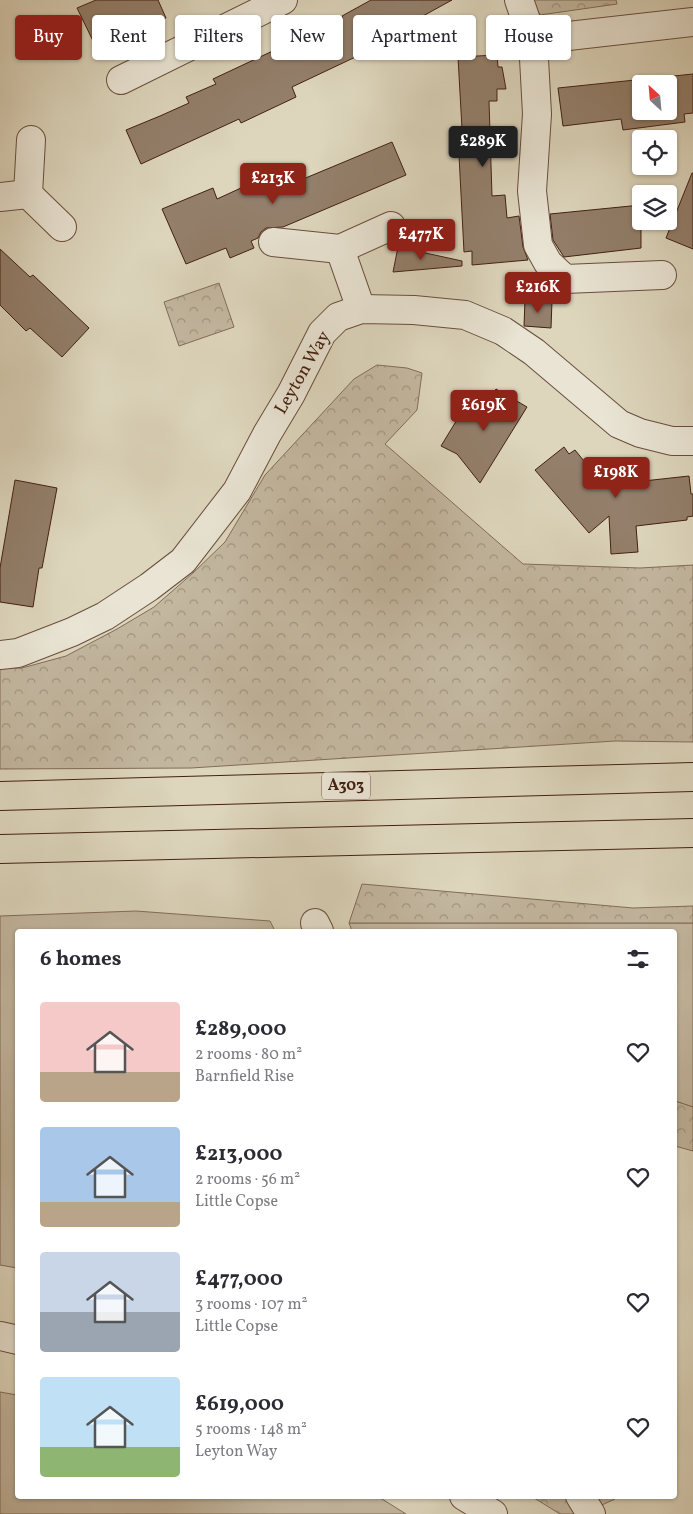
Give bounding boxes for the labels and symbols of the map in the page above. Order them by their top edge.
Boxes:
north arrow [632,75,678,120]
pin: £289K [448,126,518,168]
pin: £213K [238,162,308,205]
pin: £477K [386,218,456,261]
pin: £216K [503,272,573,314]
street label: Leyton Way [269,326,337,419]
pin: £619K [449,390,519,432]
pin: £198K [581,456,651,499]
road number: A303 [322,772,370,799]

